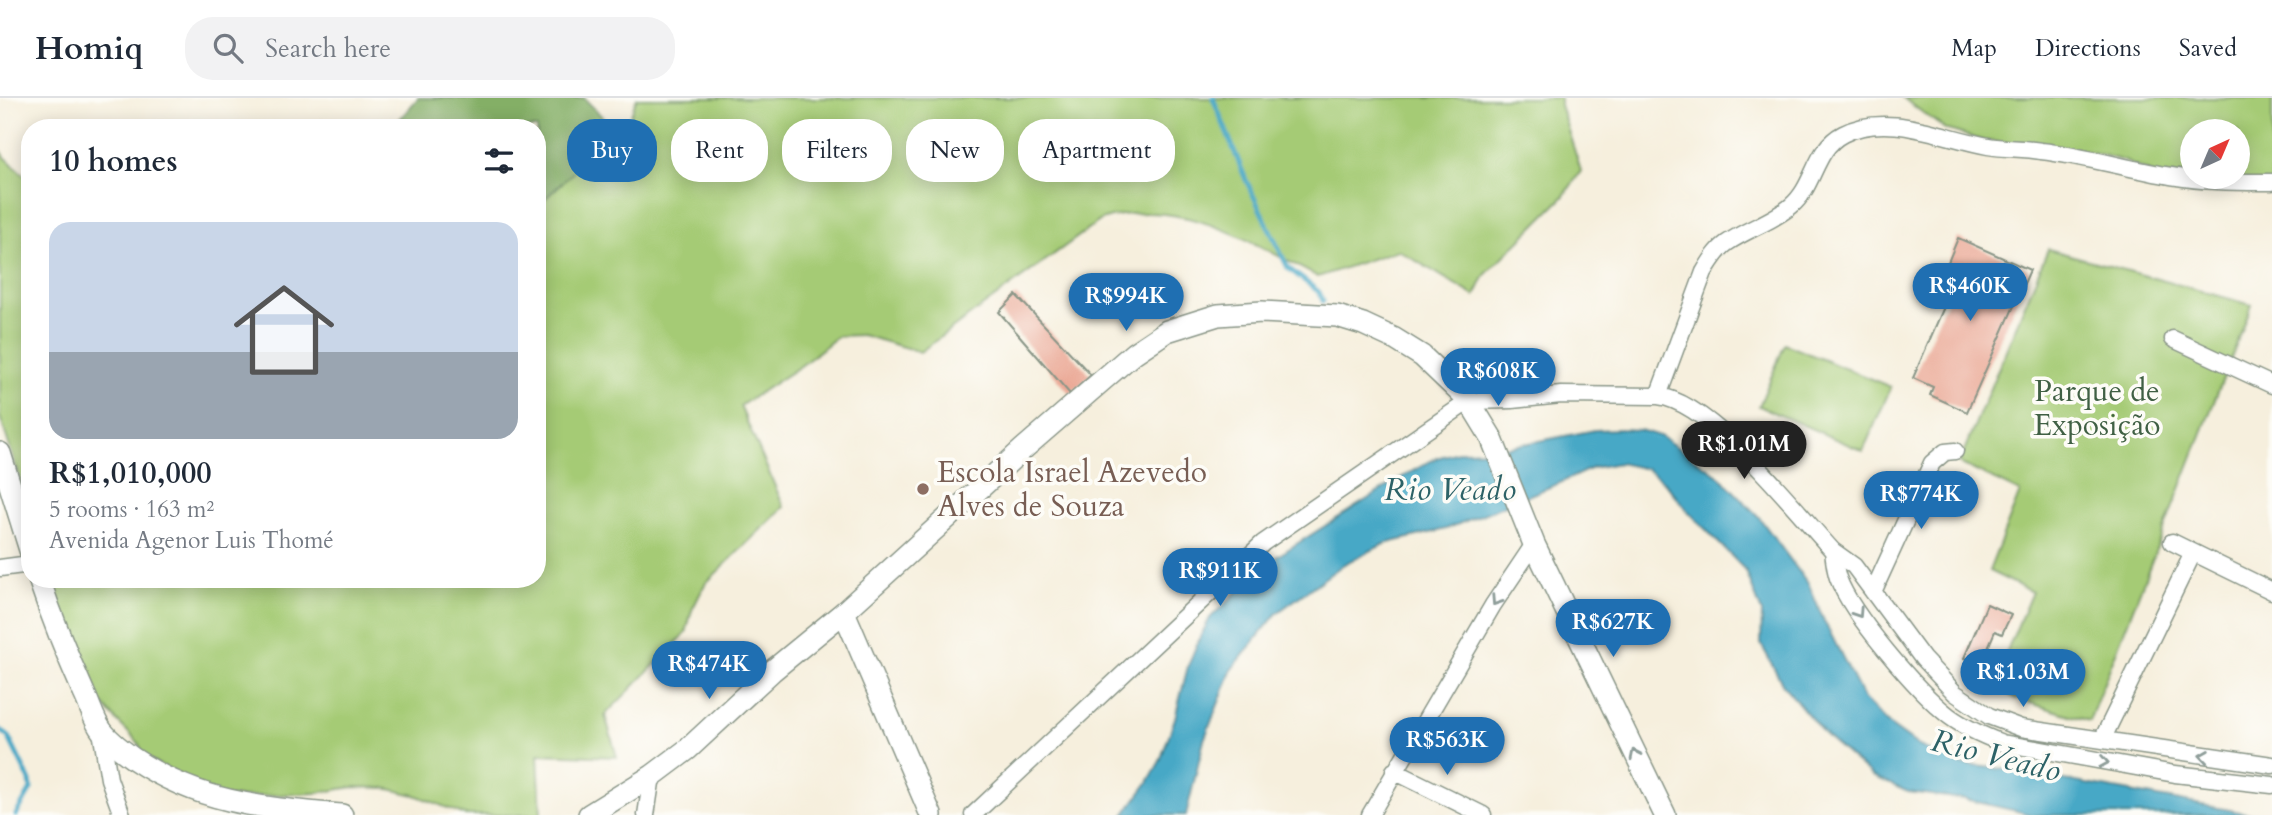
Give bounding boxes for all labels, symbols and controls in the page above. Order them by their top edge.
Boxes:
search box [185,17,675,80]
text: Homiq [35,26,143,71]
icon: search [209,29,247,67]
text: Search here [265,31,391,66]
text: Map [1951,32,1997,65]
text: Directions [2035,32,2141,65]
text: Saved [2179,32,2237,65]
chip: Buy [567,119,657,182]
chip: Rent [671,119,768,182]
chip: Filters [782,119,892,182]
chip: New [906,119,1004,182]
chip: Apartment [1018,119,1175,182]
north arrow [2180,119,2250,189]
map controls [2180,119,2250,189]
text: 10 homes [49,141,178,182]
icon: filters [480,142,518,180]
pin: R$460K [1913,264,2027,323]
icon: home [221,267,347,393]
text: R$460K [1929,270,2011,301]
pin: R$994K [1069,274,1183,333]
text: R$994K [1085,280,1167,311]
pin: R$608K [1441,348,1555,408]
text: R$608K [1457,355,1539,386]
park label: Parque de Exposição [2033,371,2161,446]
pin: R$1.01M [1679,422,1809,481]
text: R$1.01M [1697,428,1791,459]
place label: Escola Israel Azevedo Alves de Souza [937,452,1207,527]
text: R$1,010,000 [49,453,212,494]
water label: Rio Veado [1384,468,1516,512]
pin: R$774K [1864,472,1978,531]
text: R$774K [1880,478,1962,509]
marker: Escola Israel Azevedo Alves de Souza [915,481,931,497]
text: 5 rooms · 163 m² [49,494,214,525]
text: Avenida Agenor Luis Thomé [49,525,334,556]
pin: R$911K [1163,548,1277,608]
text: R$911K [1179,555,1261,586]
one-way arrow [1492,593,1504,606]
pin: R$627K [1556,600,1670,659]
one-way arrow [1850,605,1863,618]
text: R$627K [1572,606,1654,637]
pin: R$474K [652,642,766,701]
text: R$474K [668,648,750,679]
pin: R$1.03M [1958,650,2088,709]
text: R$1.03M [1976,656,2070,687]
pin: R$563K [1390,718,1504,777]
water label: Rio Veado [1927,719,2065,793]
text: R$563K [1406,724,1488,755]
one-way arrow [2199,748,2210,763]
one-way arrow [1629,749,1643,761]
one-way arrow [2098,753,2110,768]

